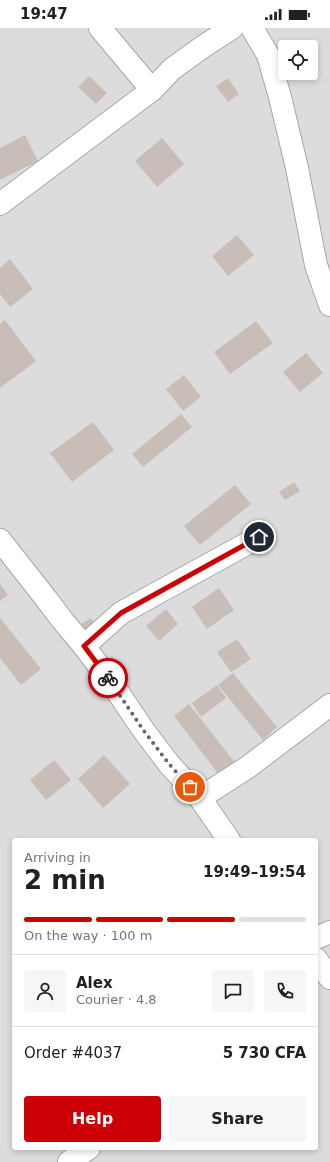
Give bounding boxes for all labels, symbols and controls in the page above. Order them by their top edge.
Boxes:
text: 19:47 [20,5,68,23]
map controls [278,40,318,80]
button: locate [278,40,318,80]
pin [242,520,276,554]
icon: home [248,526,270,548]
courier [88,658,128,698]
icon: bike [97,667,119,689]
pin [173,770,207,804]
icon: bag [179,776,201,798]
text: Arriving in [24,850,91,865]
text: 19:49–19:54 [203,863,306,881]
text: 2 min [24,865,106,895]
text: On the way · 100 m [24,928,152,943]
button: person [24,970,66,1012]
button: chat [212,970,254,1012]
button: phone [264,970,306,1012]
text: Alex [76,974,113,992]
text: Courier · 4.8 [76,992,157,1007]
text: Order #4037 [24,1044,122,1062]
text: 5 730 CFA [223,1044,306,1062]
button: Help [24,1096,161,1142]
button: Share [169,1096,306,1142]

